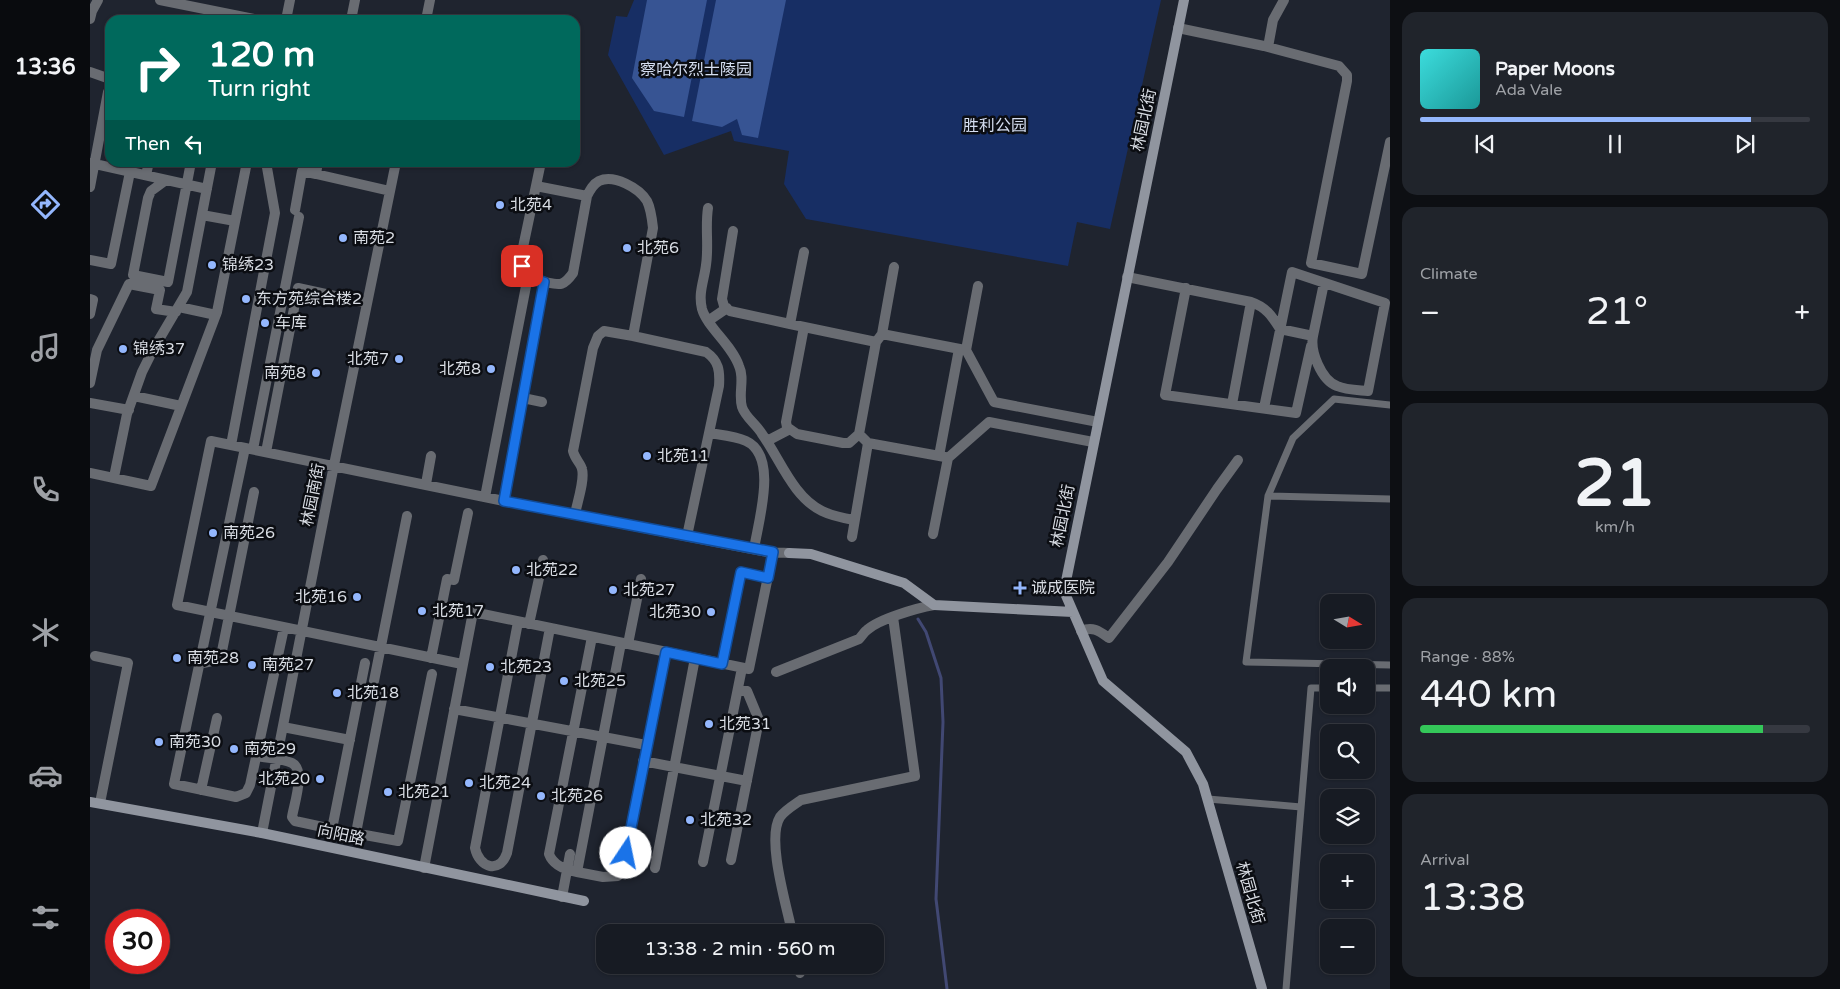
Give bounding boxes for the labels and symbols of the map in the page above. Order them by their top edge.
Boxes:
park label: 察哈尔烈士陵园 [640,60,752,80]
street label: 林园北街 [1128,87,1160,153]
park label: 胜利公园 [963,116,1027,136]
place label: 北苑4 [510,195,552,215]
marker: 北苑4 [494,199,506,211]
place label: 南苑2 [353,228,395,248]
marker: 南苑2 [337,232,349,244]
place label: 北苑6 [637,238,679,258]
marker: 北苑6 [621,242,633,254]
pin [501,245,543,287]
place label: 锦绣23 [222,255,274,275]
marker: 锦绣23 [206,259,218,271]
place label: 东方苑综合楼2 [256,289,362,309]
marker: 东方苑综合楼2 [240,293,252,305]
place label: 车库 [275,313,307,333]
marker: 车库 [259,317,271,329]
place label: 锦绣37 [133,339,185,359]
marker: 锦绣37 [117,343,129,355]
place label: 北苑7 [347,349,389,369]
marker: 北苑7 [393,353,405,365]
place label: 北苑8 [439,359,481,379]
place label: 南苑8 [264,363,306,383]
marker: 北苑8 [485,363,497,375]
marker: 南苑8 [310,367,322,379]
place label: 北苑11 [657,446,709,466]
marker: 北苑11 [641,450,653,462]
street label: 林园南街 [297,462,329,528]
street label: 林园北街 [1047,483,1079,549]
place label: 南苑26 [223,523,275,543]
marker: 南苑26 [207,527,219,539]
place label: 北苑22 [526,560,578,580]
marker: 北苑22 [510,564,522,576]
place label: 诚成医院 [1031,578,1095,598]
place label: 北苑27 [623,580,675,600]
marker: 诚成医院 [1013,581,1027,595]
marker: 北苑27 [607,584,619,596]
place label: 北苑16 [295,587,347,607]
marker: 北苑16 [351,591,363,603]
north arrow [1320,594,1375,649]
place label: 北苑17 [432,601,484,621]
place label: 北苑30 [649,602,701,622]
marker: 北苑17 [416,605,428,617]
marker: 北苑30 [705,606,717,618]
place label: 南苑28 [187,648,239,668]
marker: 南苑28 [171,652,183,664]
place label: 南苑27 [262,655,314,675]
place label: 北苑23 [500,657,552,677]
marker: 南苑27 [246,659,258,671]
marker: 北苑23 [484,661,496,673]
place label: 北苑25 [574,671,626,691]
marker: 北苑25 [558,675,570,687]
place label: 北苑18 [347,683,399,703]
marker: 北苑18 [331,687,343,699]
place label: 北苑31 [719,714,771,734]
marker: 北苑31 [703,718,715,730]
place label: 南苑30 [169,732,221,752]
marker: 南苑30 [153,736,165,748]
place label: 南苑29 [244,739,296,759]
marker: 南苑29 [228,743,240,755]
place label: 北苑20 [258,769,310,789]
marker: 北苑20 [314,773,326,785]
place label: 北苑24 [479,773,531,793]
marker: 北苑24 [463,777,475,789]
place label: 北苑21 [398,782,450,802]
marker: 北苑21 [382,786,394,798]
place label: 北苑26 [551,786,603,806]
marker: 北苑26 [535,790,547,802]
place label: 北苑32 [700,810,752,830]
marker: 北苑32 [684,814,696,826]
street label: 向阳路 [315,820,367,850]
position arrow [599,826,651,878]
street label: 林园北街 [1232,859,1268,927]
speed limit sign: 30 [105,909,170,974]

